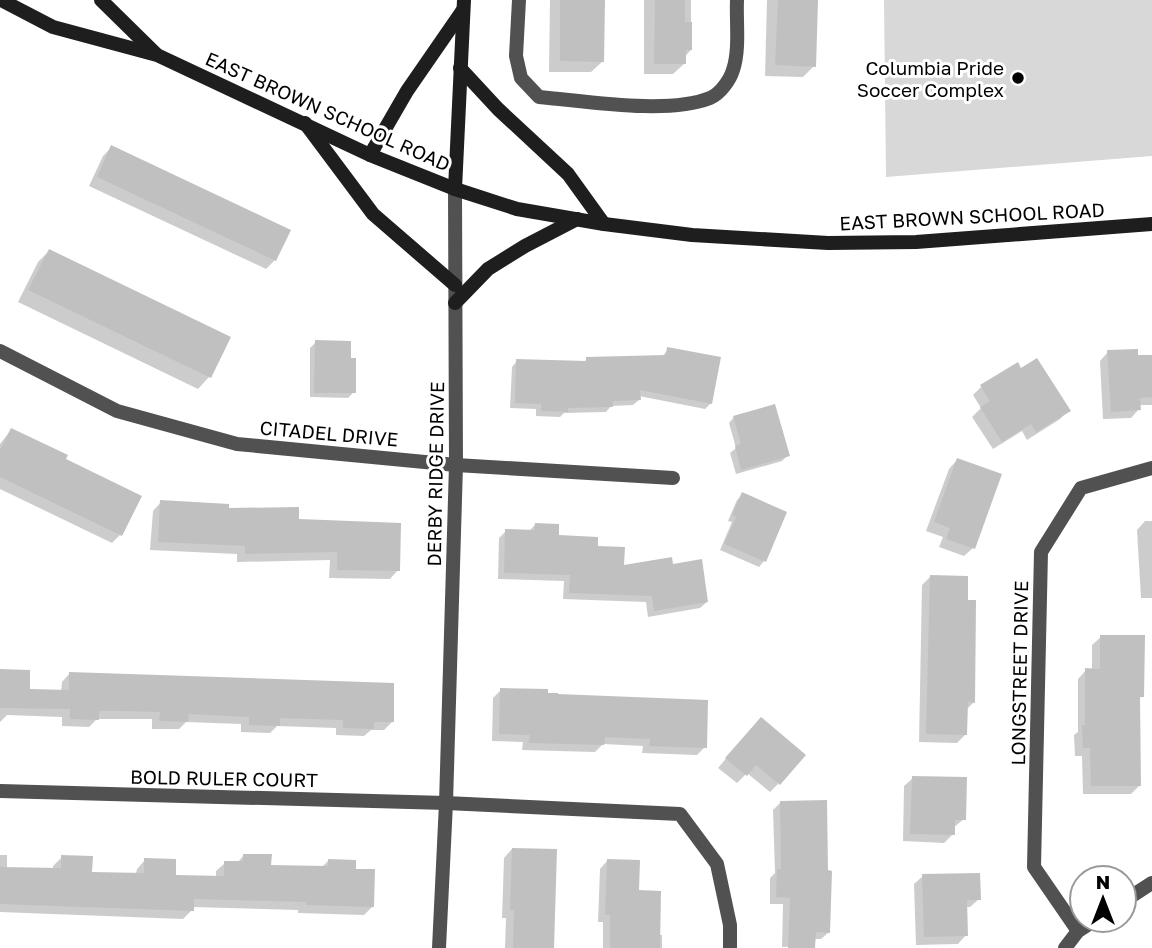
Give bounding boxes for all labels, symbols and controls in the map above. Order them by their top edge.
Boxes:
street label: EAST BROWN SCHOOL ROAD [202,47,454,175]
place label: Columbia Pride Soccer Complex [857,56,1004,101]
marker: Columbia Pride Soccer Complex [1010,70,1026,86]
street label: EAST BROWN SCHOOL ROAD [839,198,1105,234]
street label: DERBY RIDGE DRIVE [422,381,448,567]
street label: CITADEL DRIVE [259,415,399,451]
street label: LONGSTREET DRIVE [1006,580,1032,766]
street label: BOLD RULER COURT [130,765,318,791]
north arrow [1068,864,1138,934]
text: N [1096,870,1110,893]

